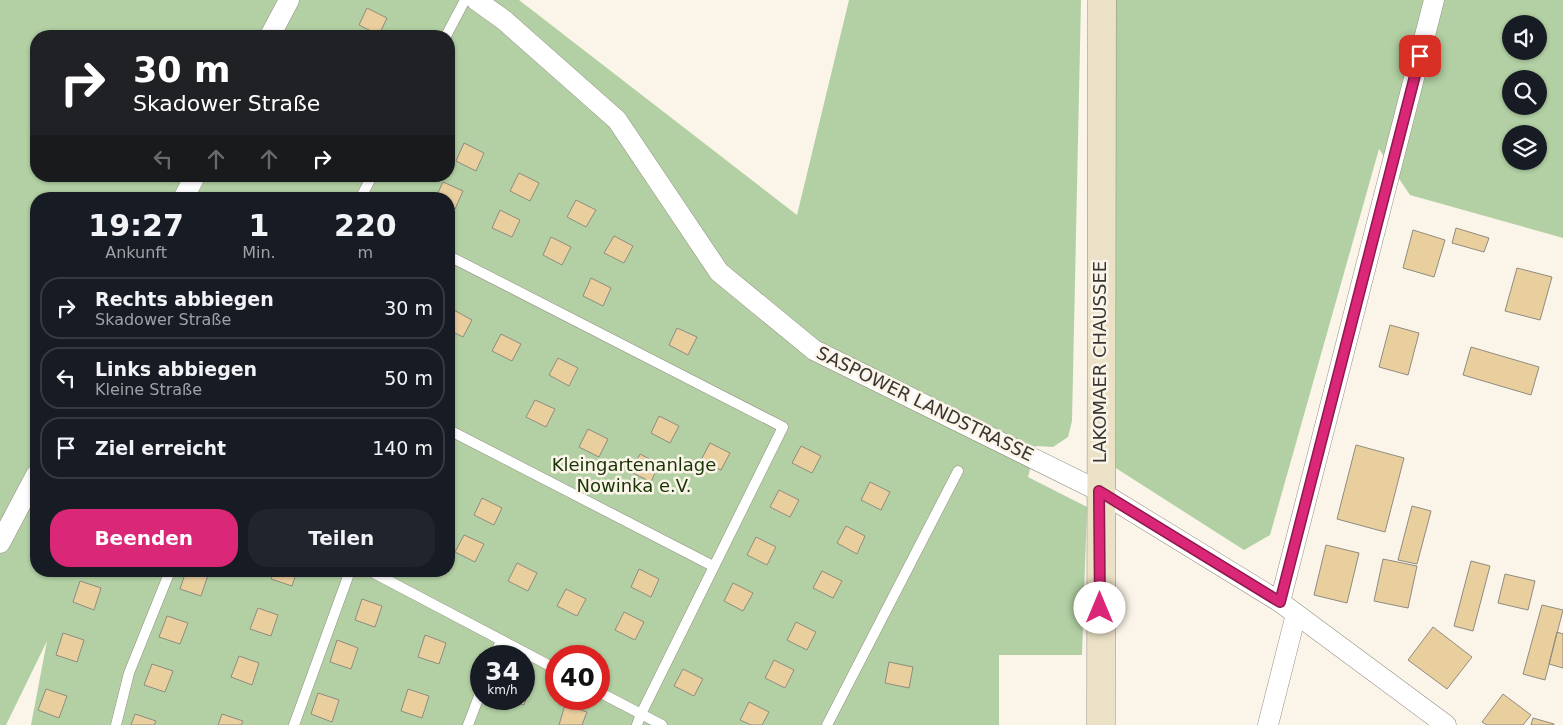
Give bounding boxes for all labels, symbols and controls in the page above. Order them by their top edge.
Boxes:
map controls [1502,15,1547,170]
button: sound [1502,15,1547,60]
pin [1399,35,1441,77]
icon: arrive [1406,42,1434,70]
icon: right [50,50,115,115]
text: 30 m [133,50,230,90]
button: search [1502,70,1547,115]
text: Skadower Straße [133,91,320,116]
button: layers [1502,125,1547,170]
icon: left [149,145,177,173]
icon: ahead [202,145,230,173]
icon: ahead [255,145,283,173]
icon: right [308,145,336,173]
text: 19:27 [88,208,184,243]
text: 1 [248,208,269,243]
text: 220 [334,208,397,243]
text: Ankunft [105,243,167,262]
text: Min. [242,243,276,262]
text: m [358,243,373,262]
street label: LAKOMAER CHAUSSEE [1089,261,1110,463]
text: Rechts abbiegen [95,288,274,310]
icon: right [52,294,80,322]
text: 30 m [384,297,433,319]
text: Skadower Straße [95,310,231,329]
street label: SASPOWER LANDSTRASSE [813,342,1037,465]
text: Links abbiegen [95,358,257,380]
icon: left [52,364,80,392]
text: 50 m [384,367,433,389]
text: Kleine Straße [95,380,202,399]
icon: arrive [52,434,80,462]
text: Ziel erreicht [95,437,226,459]
text: 140 m [372,437,433,459]
park label: Kleingartenanlage Nowinka e.V. [552,454,716,496]
button: Beenden [50,509,238,567]
button: Teilen [248,509,435,567]
position arrow [1073,581,1125,633]
speed limit sign: 40 [545,645,610,710]
text: 34 [485,657,520,686]
text: km/h [487,683,518,697]

